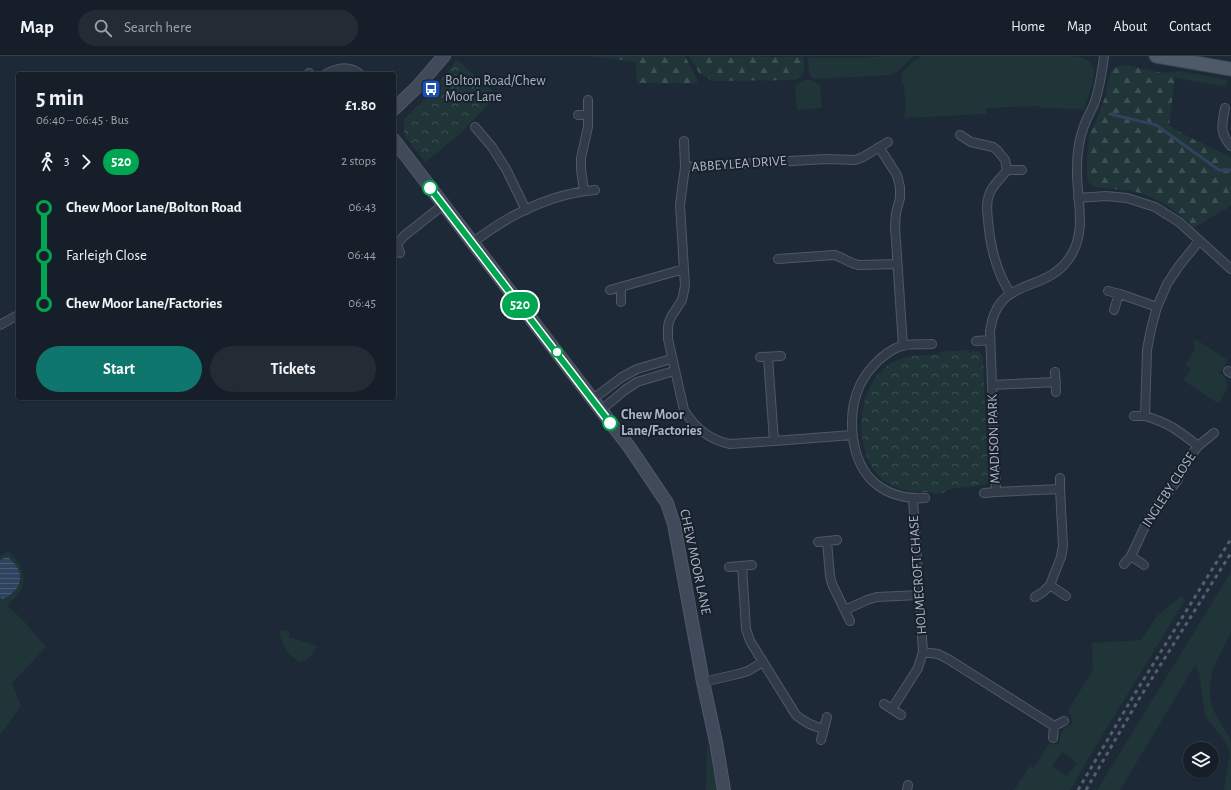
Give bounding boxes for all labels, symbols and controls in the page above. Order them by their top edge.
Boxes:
search box [78,10,358,46]
icon: search [92,17,114,39]
text: Map [20,18,54,37]
text: Search here [124,20,192,35]
text: Home [1011,20,1045,34]
text: Map [1067,20,1091,34]
text: About [1113,20,1147,34]
text: Contact [1169,20,1211,34]
place label: Bolton Road/Chew Moor Lane [445,74,546,104]
bus stop icon: Bolton Road/Chew Moor Lane [420,78,442,100]
text: 5 min [36,87,84,109]
text: £1.80 [345,98,376,113]
text: 06:40 – 06:45 · Bus [36,114,129,127]
icon: walk [36,151,58,173]
icon: forward [75,151,97,173]
street label: ABBEYLEA DRIVE [691,154,787,174]
text: 3 [64,155,69,168]
text: 520 [111,155,131,169]
text: 2 stops [341,155,376,168]
unlabelled marker [422,180,438,196]
text: Chew Moor Lane/Bolton Road [66,200,242,215]
text: 06:43 [348,201,376,214]
text: Farleigh Close [66,248,147,263]
text: 06:44 [348,249,376,262]
line badge: 520 [497,292,543,318]
text: Chew Moor Lane/Factories [66,296,222,311]
text: 06:45 [348,297,376,310]
text: 520 [510,298,530,312]
button: Start [36,346,202,392]
button: Tickets [210,346,376,392]
unlabelled marker [551,346,563,358]
street label: MADISON PARK [985,394,1003,484]
place label: Chew Moor Lane/Factories [621,408,702,438]
marker: Chew Moor Lane/Factories [602,415,618,431]
street label: INGLEBY CLOSE [1140,450,1198,530]
street label: CHEW MOOR LANE [677,508,713,616]
street label: HOLMECROFT CHASE [907,515,929,635]
map controls [1183,742,1219,778]
button: layers [1183,742,1219,778]

